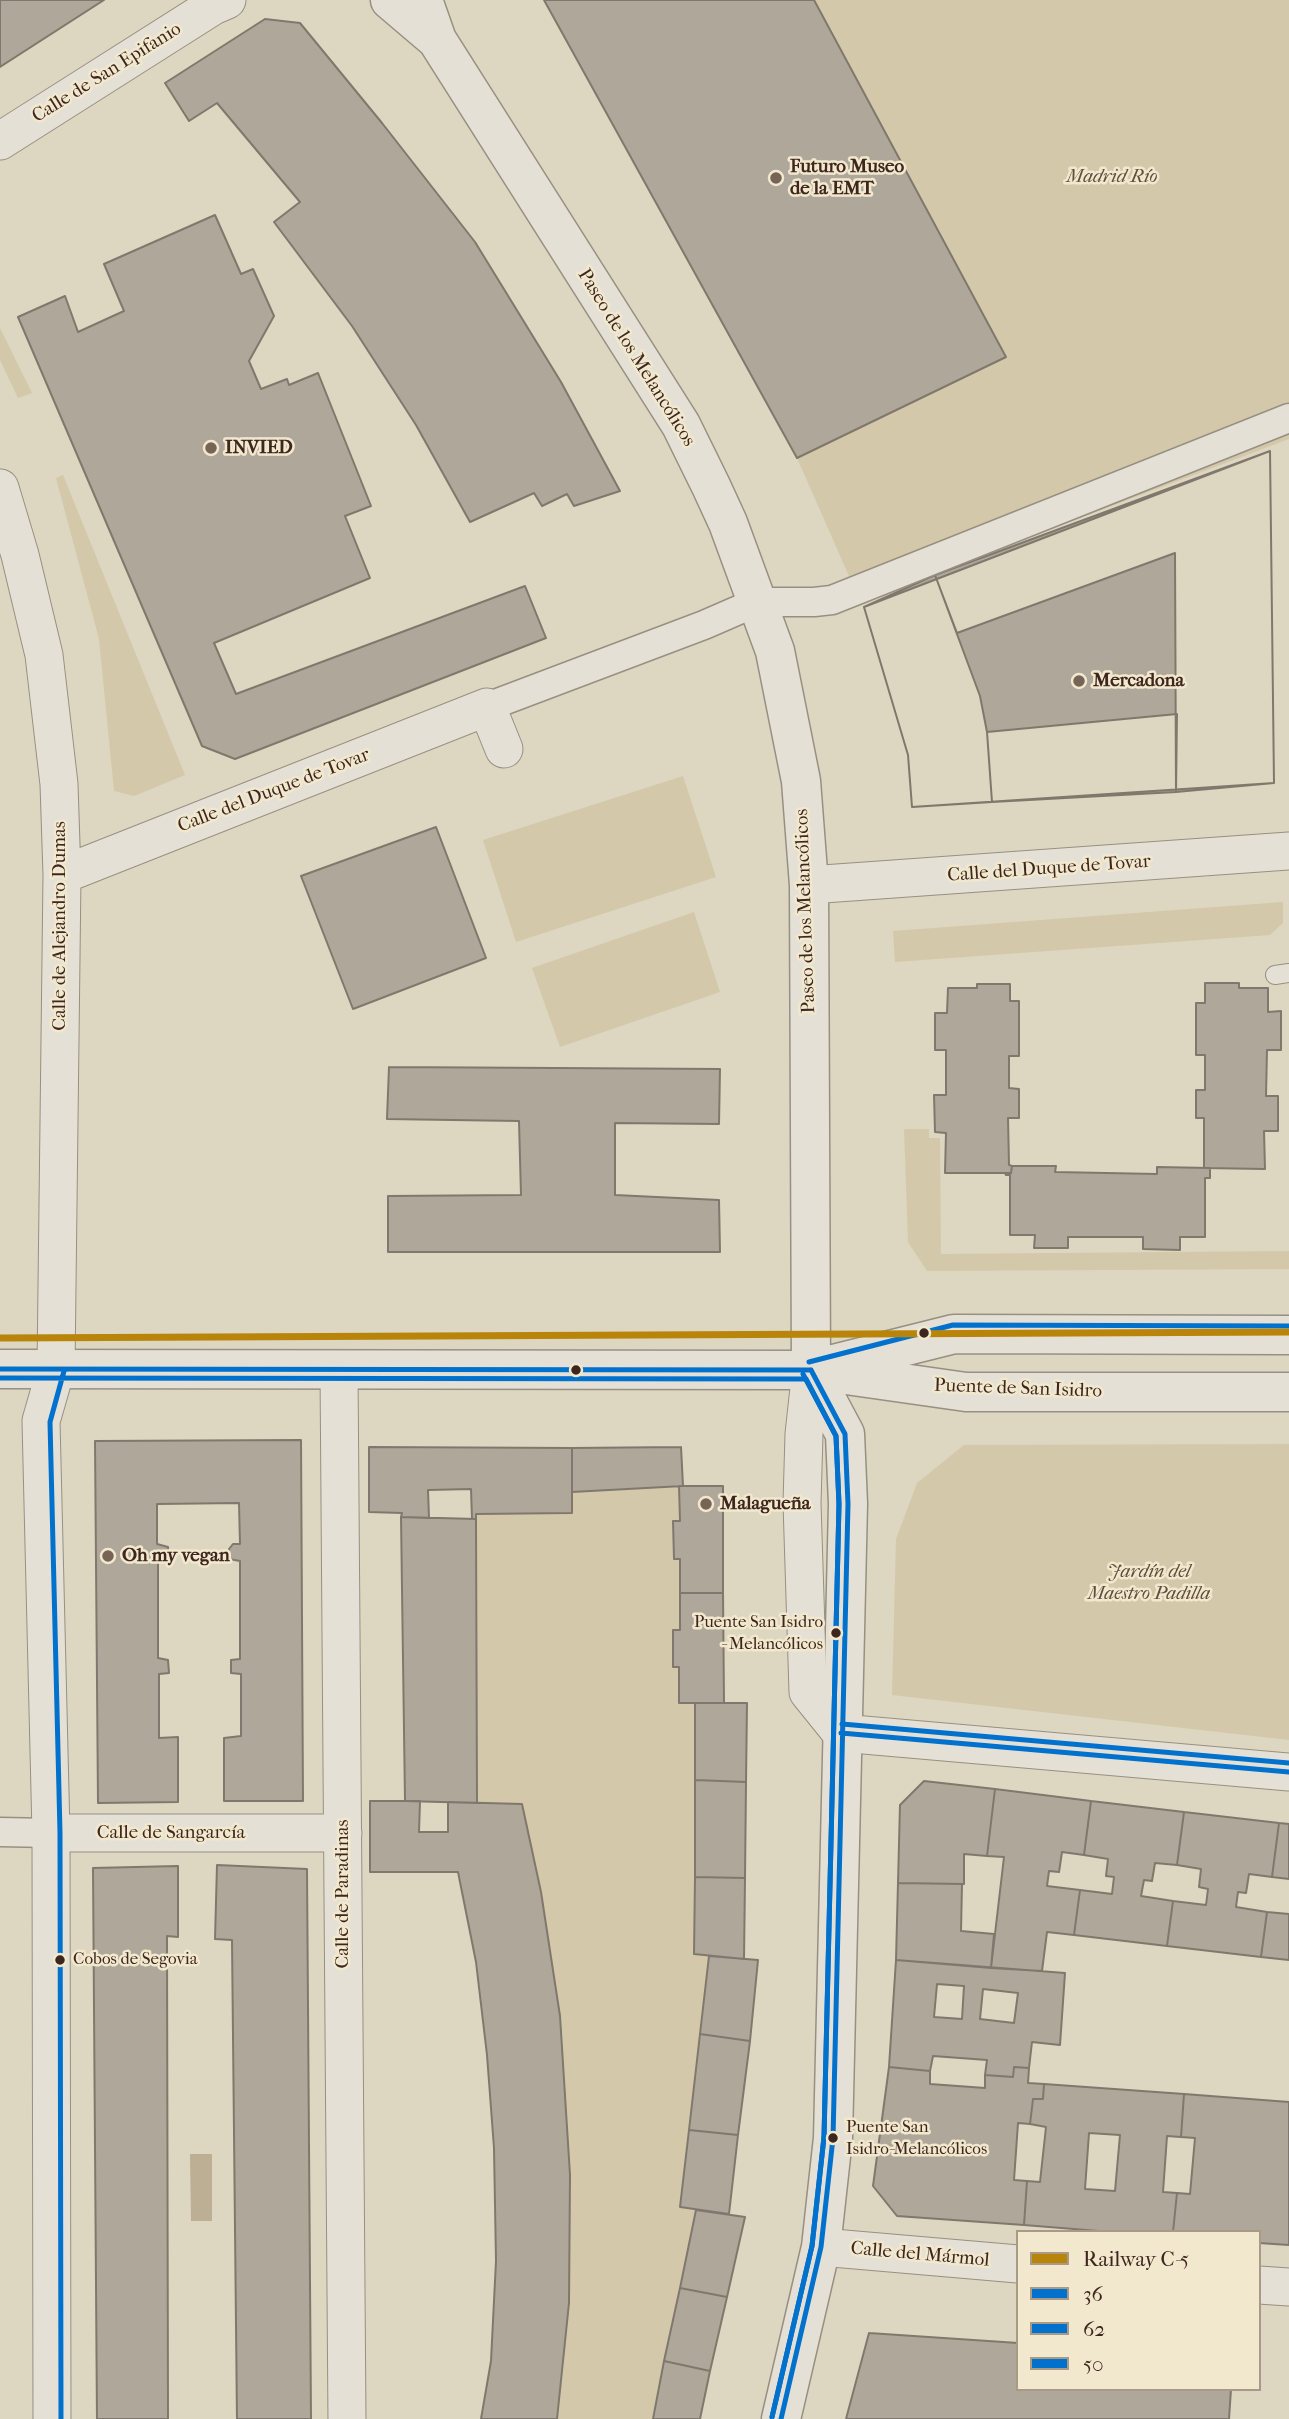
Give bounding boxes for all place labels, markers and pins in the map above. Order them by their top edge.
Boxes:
place label: Futuro Museo de la EMT [790,156,904,200]
marker: Futuro Museo de la EMT [768,170,784,186]
place label: INVIED [225,437,293,459]
marker: INVIED [203,440,219,456]
place label: Mercadona [1093,670,1184,692]
marker: Mercadona [1071,673,1087,689]
unlabelled marker [917,1326,931,1340]
unlabelled marker [569,1363,583,1377]
place label: Malagueña [720,1493,811,1515]
marker: Malagueña [698,1496,714,1512]
place label: Oh my vegan [122,1545,230,1567]
marker: Oh my vegan [100,1548,116,1564]
place label: Puente San Isidro - Melancólicos [694,1613,823,1653]
marker: Puente San Isidro - Melancólicos [829,1626,843,1640]
place label: Cobos de Segovia [73,1950,198,1970]
marker: Cobos de Segovia [53,1953,67,1967]
place label: Puente San Isidro-Melancólicos [846,2118,987,2158]
marker: Puente San Isidro-Melancólicos [826,2131,840,2145]

